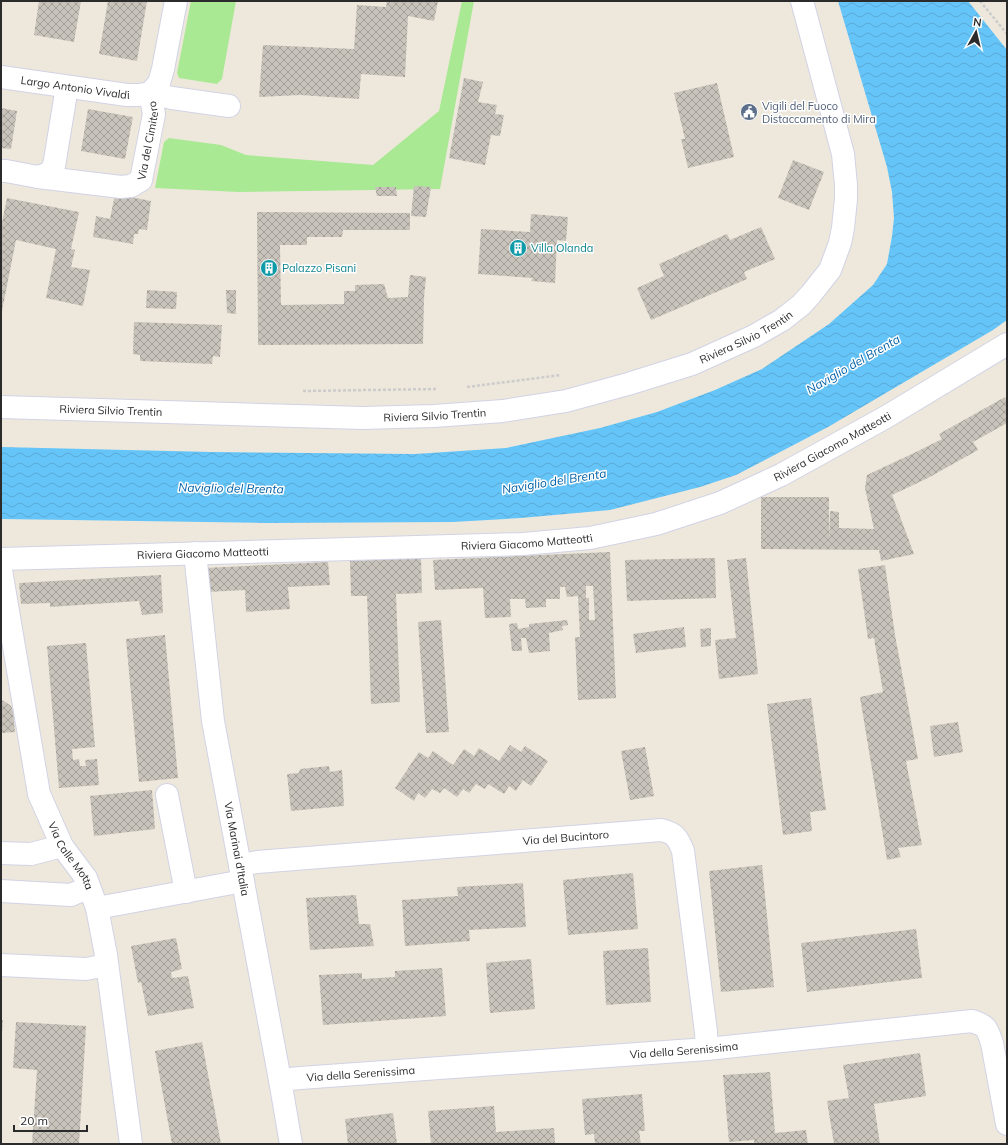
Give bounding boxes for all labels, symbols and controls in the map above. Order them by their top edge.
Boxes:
north arrow [956,12,996,52]
text: N [972,15,982,30]
street label: Largo Antonio Vivaldi [20,73,130,102]
place label: Vigili del Fuoco Distaccamento di Mira [762,99,876,126]
street label: Via del Cimitero [134,100,161,181]
public building icon: Vigili del Fuoco Distaccamento di Mira [739,102,759,122]
building icon: Villa Olanda [508,238,528,258]
place label: Villa Olanda [531,241,593,255]
building icon: Palazzo Pisani [259,258,279,278]
place label: Palazzo Pisani [282,261,356,275]
street label: Riviera Silvio Trentin [697,307,796,367]
water label: Naviglio del Brenta [804,331,902,397]
street label: Riviera Silvio Trentin [59,402,163,419]
street label: Riviera Silvio Trentin [383,405,487,424]
street label: Riviera Giacomo Matteotti [771,409,894,484]
water label: Naviglio del Brenta [501,465,607,497]
water label: Naviglio del Brenta [178,480,284,496]
street label: Riviera Giacomo Matteotti [461,531,594,553]
street label: Riviera Giacomo Matteotti [137,544,269,562]
street label: Via Marinai d'Italia [221,801,252,897]
street label: Via Calle Motta [45,819,97,891]
street label: Via del Bucintoro [522,827,609,848]
street label: Via della Serenissima [629,1039,739,1061]
street label: Via della Serenissima [306,1063,416,1085]
scale bar [14,1107,87,1133]
text: 20 m [20,1113,48,1128]

